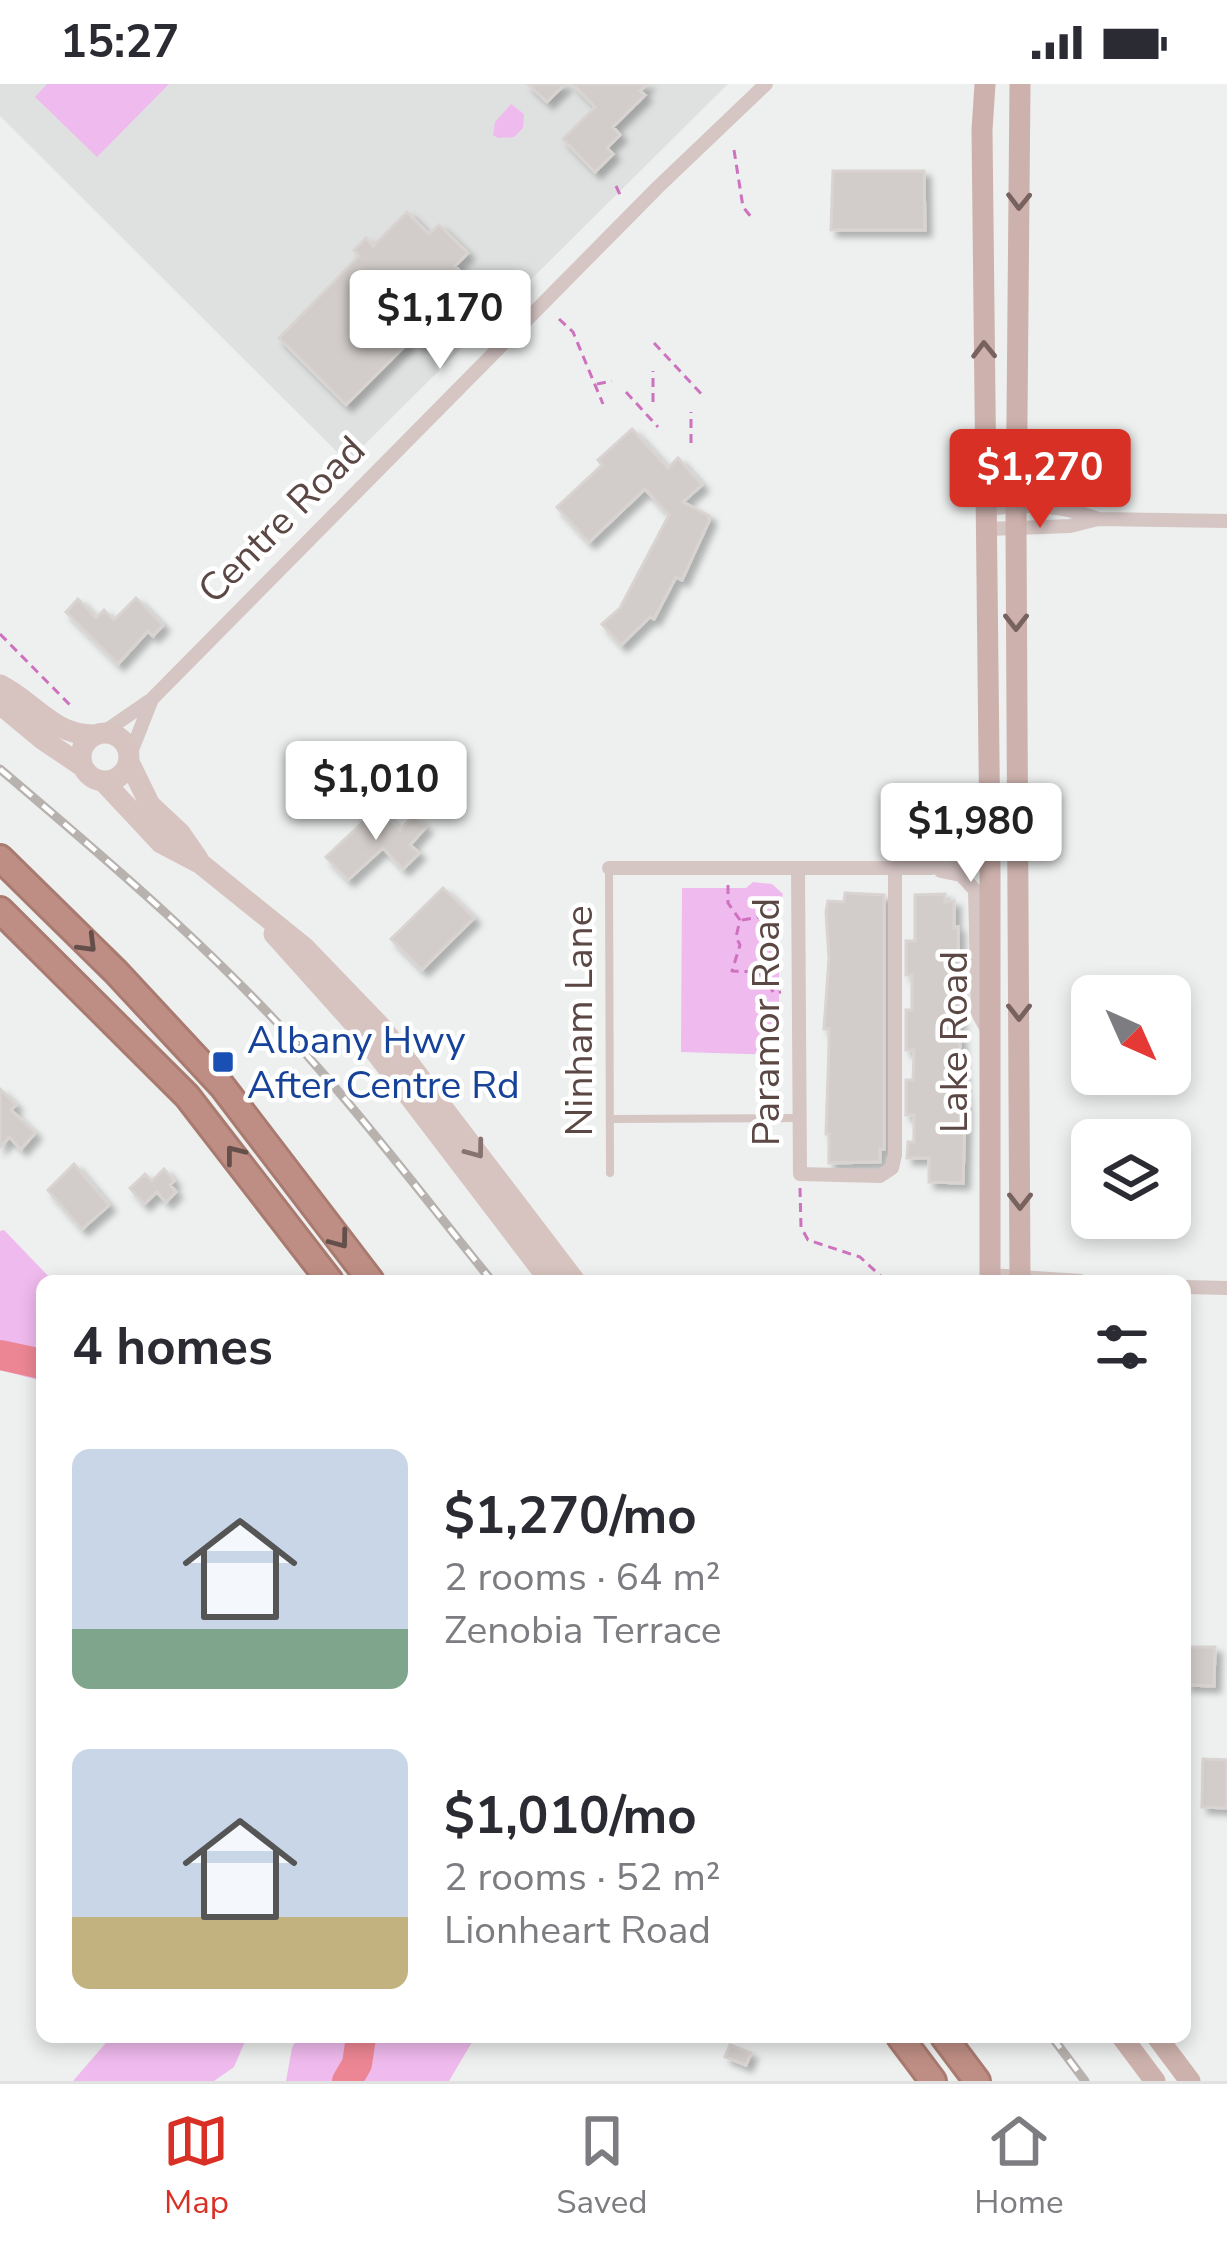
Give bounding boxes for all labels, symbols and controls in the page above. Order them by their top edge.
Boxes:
text: 15:27 [60,12,179,73]
one-way arrow [1006,193,1032,211]
pin: $1,170 [342,270,538,372]
text: $1,170 [377,282,503,335]
one-way arrow [972,340,998,359]
street label: Centre Road [187,425,377,615]
pin: $1,270 [942,429,1138,531]
text: $1,270 [977,441,1103,494]
one-way arrow [1003,613,1029,632]
pin: $1,010 [278,741,474,843]
text: $1,010 [313,753,439,806]
pin: $1,980 [873,783,1069,885]
text: $1,980 [908,795,1034,848]
street label: Paramor Road [740,898,793,1146]
street label: Ninham Lane [553,905,606,1137]
one-way arrow [74,930,96,952]
street label: Lake Road [928,951,981,1133]
north arrow [1071,975,1191,1095]
map controls [1071,975,1191,1239]
one-way arrow [1006,1004,1032,1022]
place label: Albany Hwy After Centre Rd [247,1014,520,1112]
marker: Albany Hwy After Centre Rd [210,1049,236,1075]
button: layers [1071,1119,1191,1239]
one-way arrow [462,1137,484,1158]
one-way arrow [227,1146,248,1168]
one-way arrow [1007,1193,1033,1211]
one-way arrow [326,1227,348,1248]
text: 4 homes [72,1312,273,1382]
icon: filters [1089,1314,1155,1380]
text: $1,270/mo [444,1481,697,1551]
icon: home [168,1497,312,1641]
text: 2 rooms · 64 m² [444,1551,721,1604]
text: Zenobia Terrace [444,1604,722,1657]
text: $1,010/mo [444,1781,697,1851]
icon: home [168,1797,312,1941]
text: 2 rooms · 52 m² [444,1851,721,1904]
text: Lionheart Road [444,1904,711,1957]
tab: Map [163,2108,229,2225]
tab: Saved [556,2108,647,2225]
tab: Home [974,2108,1064,2225]

